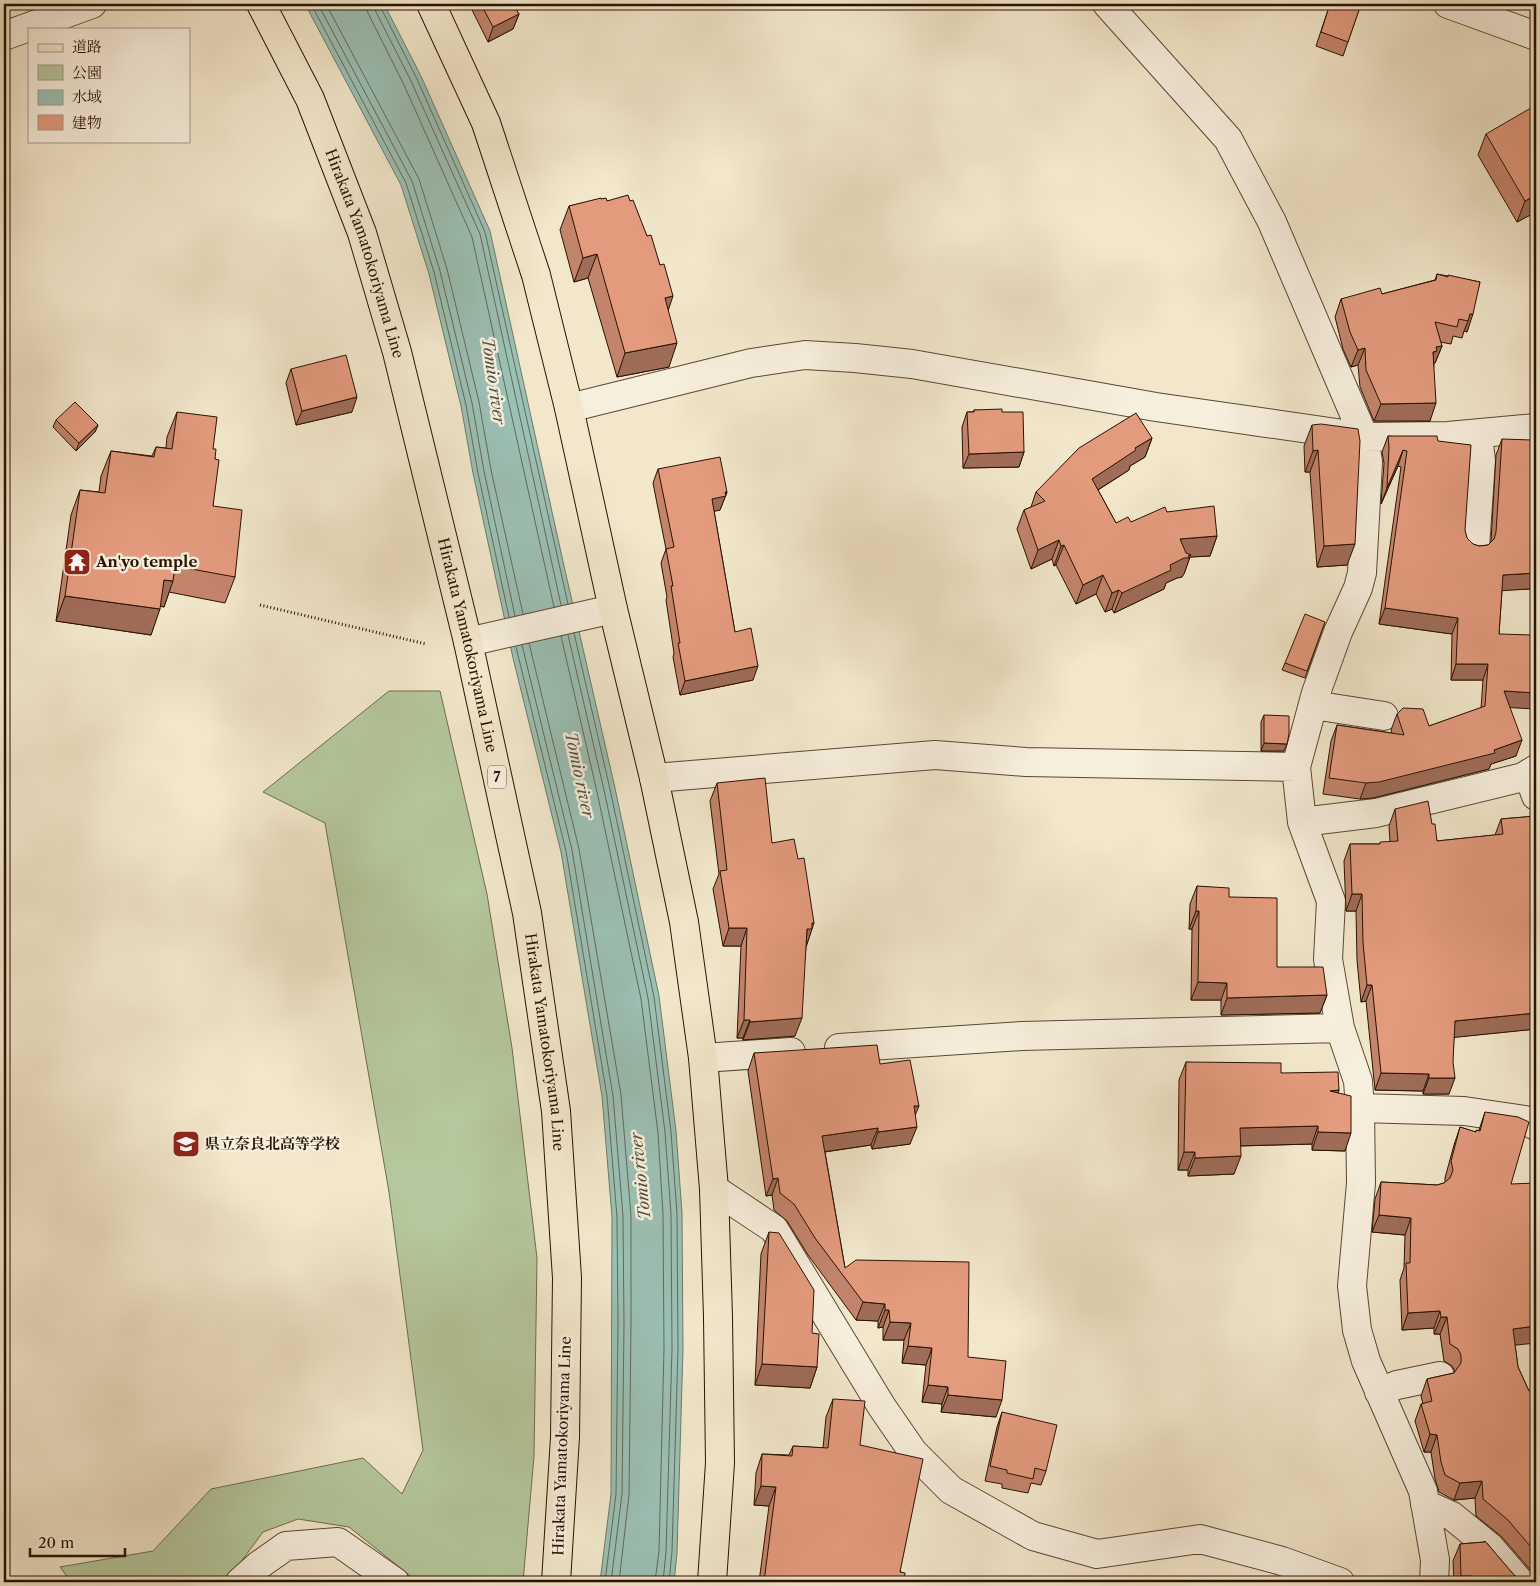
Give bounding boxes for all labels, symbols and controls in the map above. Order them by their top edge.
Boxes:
legend [28,28,190,142]
text: 道路 [72,37,102,56]
text: 公園 [72,63,102,82]
text: 水域 [72,87,102,106]
text: 建物 [72,113,102,132]
street label: Hirakata Yamatokoriyama Line [321,146,408,360]
water label: Tomio river [478,336,510,427]
street label: Hirakata Yamatokoriyama Line [434,536,502,754]
temple icon: An'yo temple [62,547,92,577]
place label: An'yo temple [95,552,197,571]
water label: Tomio river [561,730,599,821]
road number: 7 [488,766,506,789]
street label: Hirakata Yamatokoriyama Line [521,932,569,1152]
school or university icon: 県立奈良北高等学校 [171,1129,201,1159]
water label: Tomio river [625,1130,655,1221]
place label: 県立奈良北高等学校 [205,1134,340,1153]
street label: Hirakata Yamatokoriyama Line [548,1336,575,1556]
scale bar [30,1526,125,1558]
text: 20 m [38,1533,74,1552]

